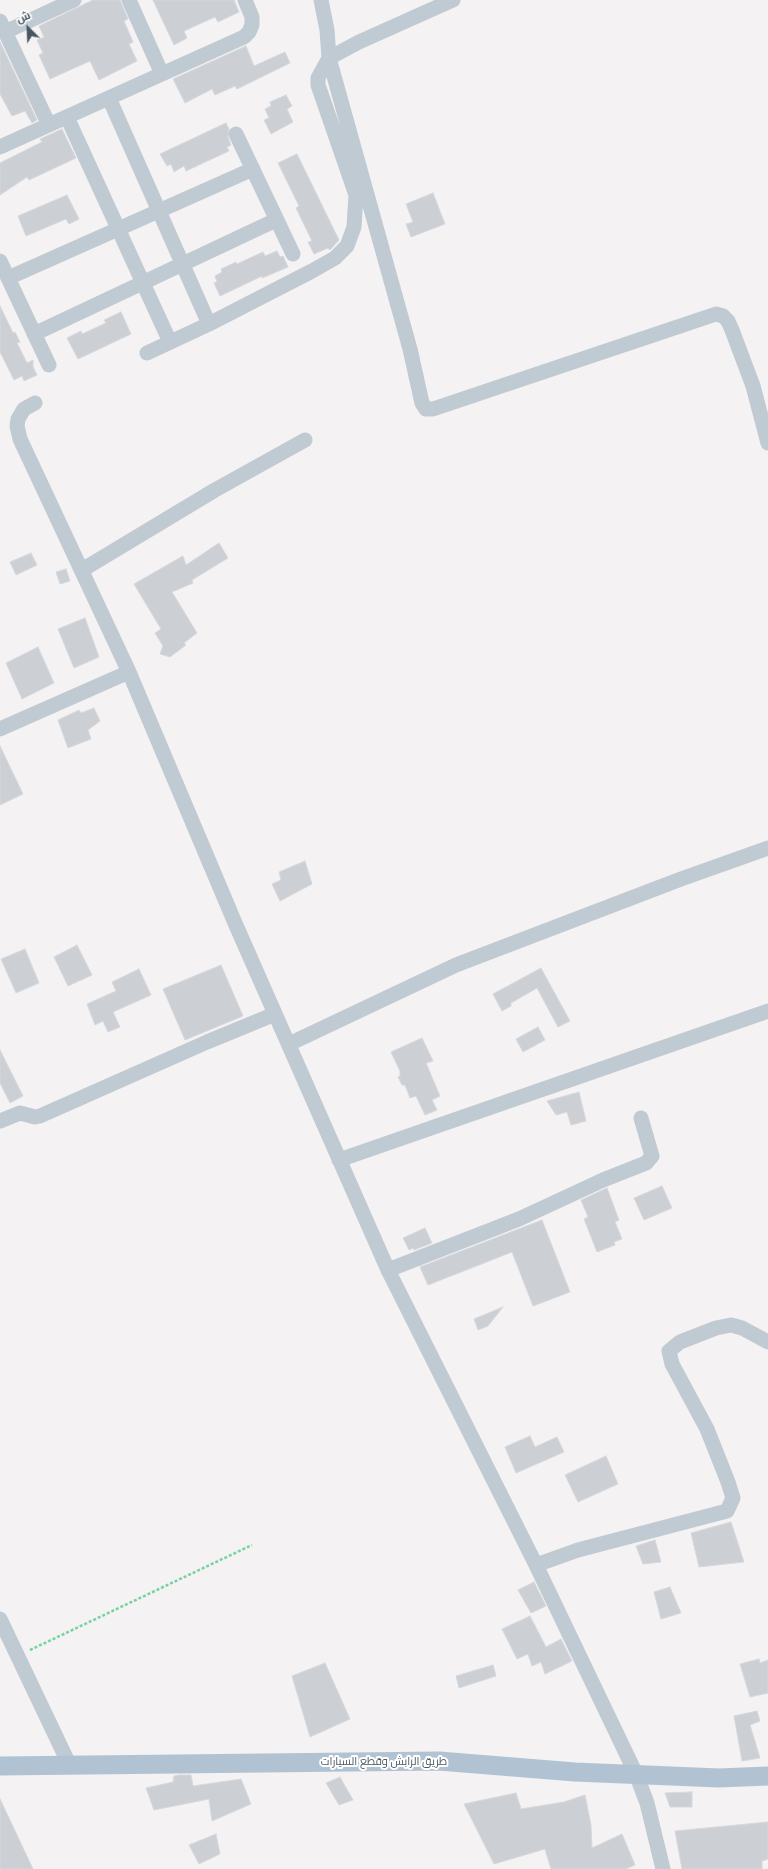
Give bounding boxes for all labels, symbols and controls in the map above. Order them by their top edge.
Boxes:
north arrow [8,8,48,48]
text: ش [14,9,32,25]
street label: طريق الرابش وقطع السيارات [321,1755,447,1769]

